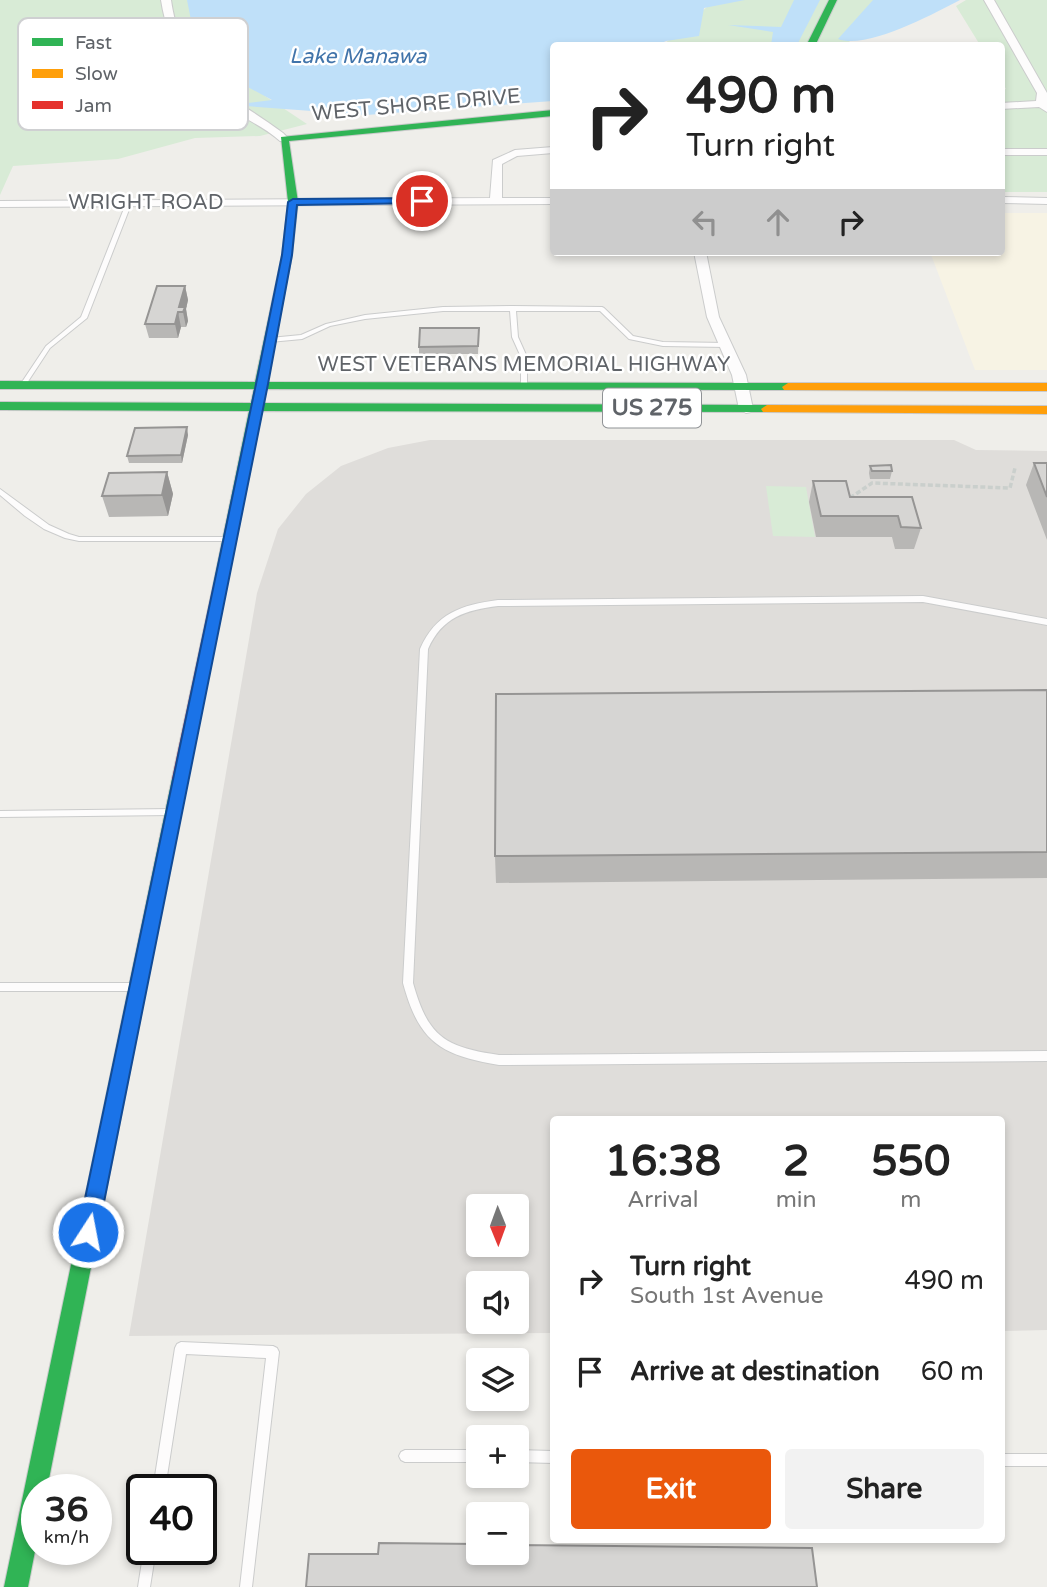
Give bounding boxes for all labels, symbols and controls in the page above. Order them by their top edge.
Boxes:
legend [18,18,248,130]
text: Fast [75,32,112,54]
water label: Lake Manawa [289,44,428,69]
text: Slow [75,63,118,85]
text: 490 m [686,67,836,126]
icon: right [571,70,662,161]
street label: WEST SHORE DRIVE [311,83,521,127]
text: Jam [75,95,112,117]
text: Turn right [686,127,835,165]
pin [392,171,452,231]
icon: arrive [403,182,441,220]
street label: WRIGHT ROAD [68,190,224,215]
icon: left [686,203,724,241]
icon: ahead [759,203,797,241]
icon: right [832,203,870,241]
street label: WEST VETERANS MEMORIAL HIGHWAY [318,352,730,377]
road number: US 275 [603,388,701,428]
text: 16:38 [605,1136,721,1187]
text: 2 [783,1136,809,1187]
text: 550 [871,1136,950,1187]
text: Arrival [627,1186,698,1214]
text: min [776,1186,817,1214]
text: m [900,1186,921,1214]
north arrow [466,1194,528,1256]
map controls [466,1194,529,1565]
position arrow [51,1195,125,1269]
text: Turn right [630,1251,751,1282]
icon: right [571,1262,609,1300]
text: 490 m [904,1265,984,1296]
button: sound [466,1271,529,1334]
text: South 1st Avenue [630,1282,823,1310]
button: layers [466,1348,529,1411]
icon: arrive [571,1353,609,1391]
text: Arrive at destination [630,1356,880,1387]
text: 60 m [921,1356,984,1387]
button: + [466,1425,529,1488]
button: Exit [571,1449,771,1529]
button: Share [785,1449,984,1529]
speed limit sign: 40 [126,1474,217,1565]
text: 36 [45,1489,88,1531]
button: − [466,1502,529,1565]
text: km/h [44,1526,89,1548]

